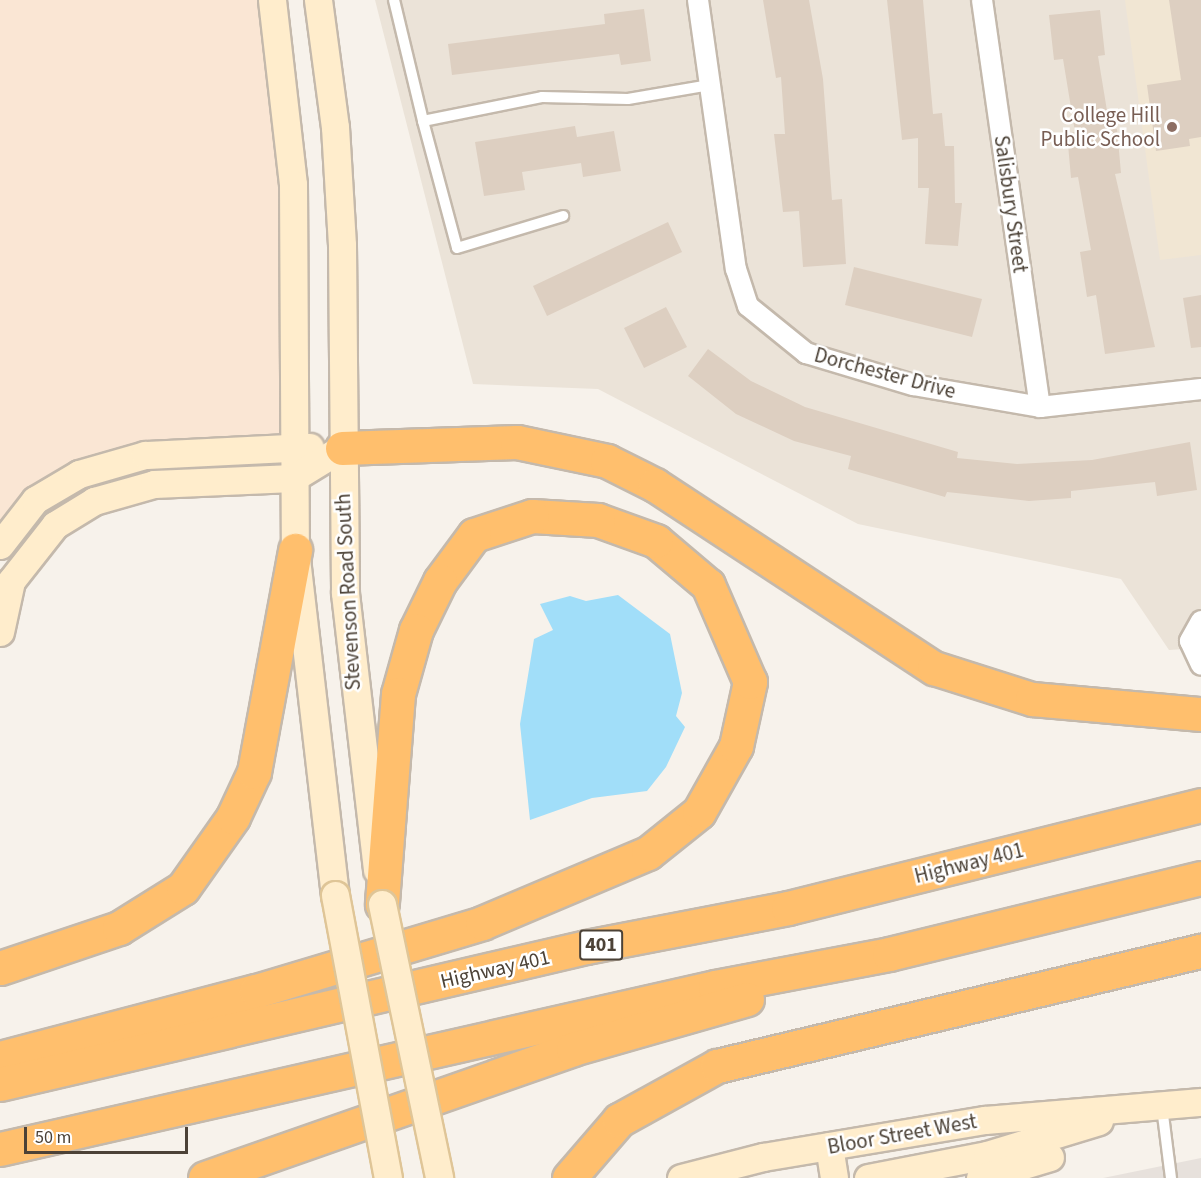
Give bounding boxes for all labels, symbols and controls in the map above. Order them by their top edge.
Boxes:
place label: College Hill Public School [1040,102,1160,152]
marker: College Hill Public School [1165,120,1179,134]
street label: Salisbury Street [989,134,1033,274]
street label: Dorchester Drive [812,342,958,404]
street label: Stevenson Road South [330,493,366,691]
street label: Highway 401 [912,837,1026,889]
road number: 401 [578,928,624,962]
street label: Highway 401 [438,944,552,994]
street label: Bloor Street West [825,1108,979,1160]
scale bar [27,1115,190,1153]
text: 50 m [35,1125,71,1150]

